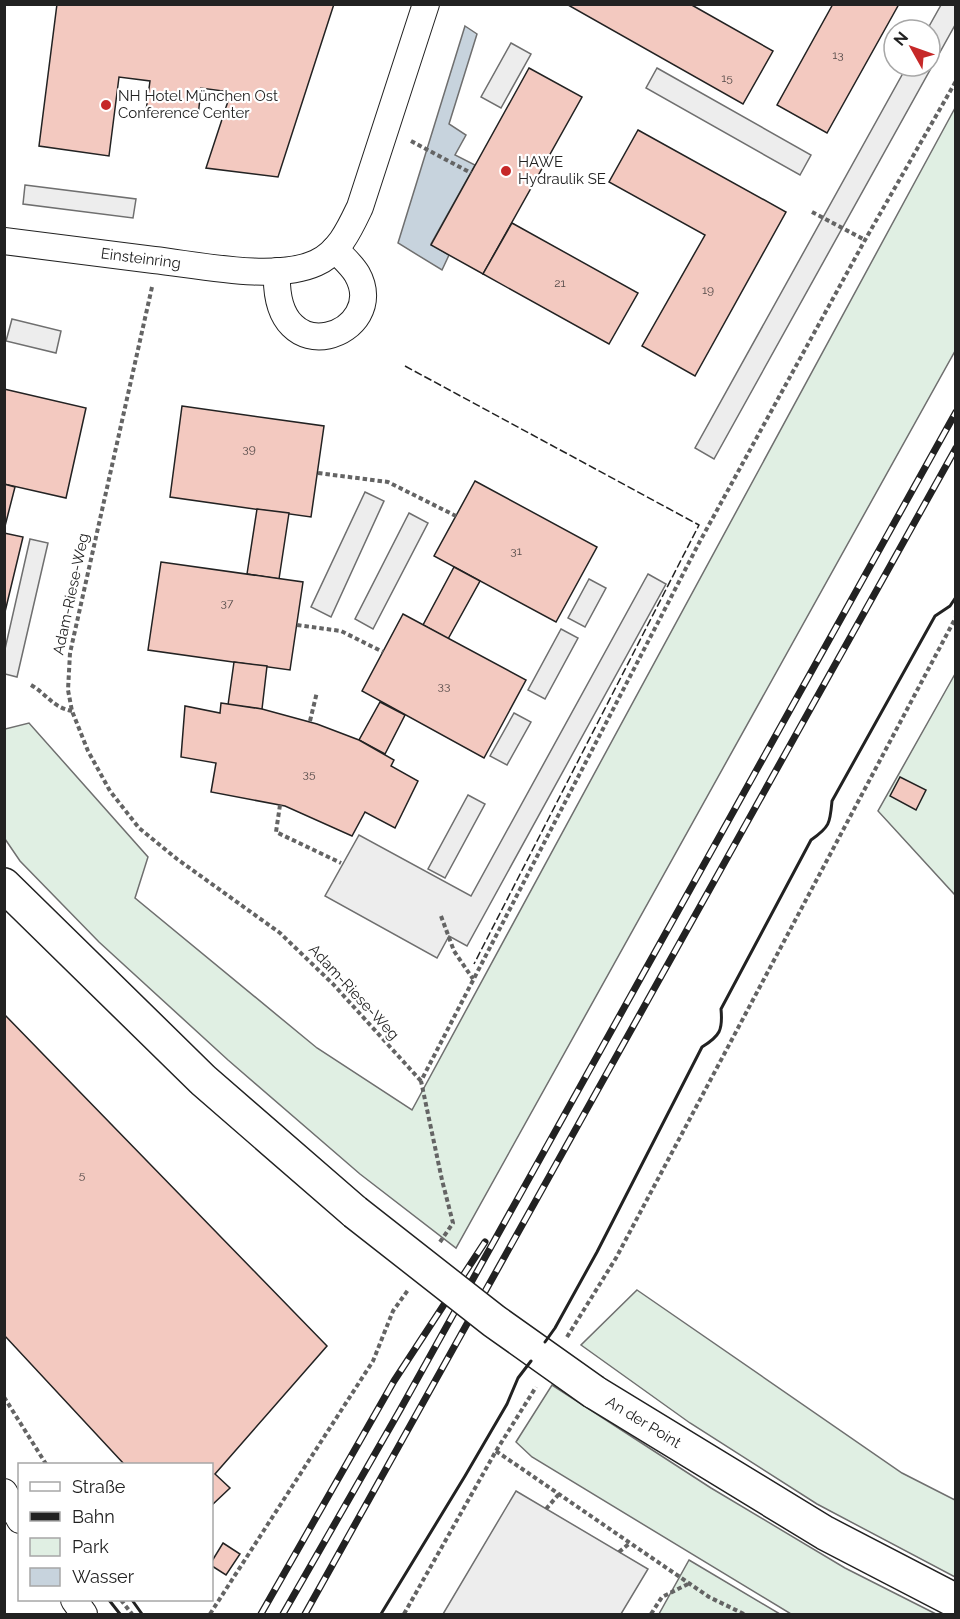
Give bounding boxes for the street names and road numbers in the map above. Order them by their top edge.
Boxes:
street label: Einsteinring [100,244,182,272]
street label: Adam-Riese-Weg [49,532,93,656]
street label: Adam-Riese-Weg [305,941,403,1043]
street label: An der Point [603,1392,684,1452]

